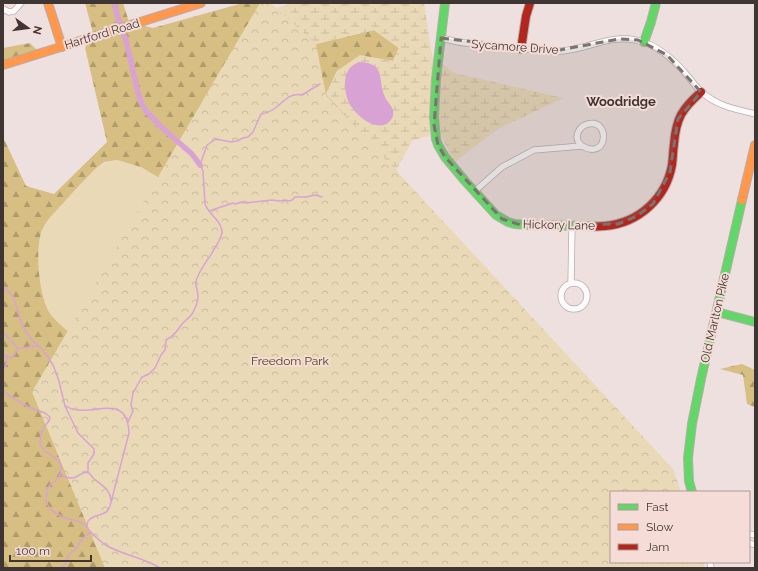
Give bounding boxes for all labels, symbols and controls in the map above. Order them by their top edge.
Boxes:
north arrow [8,8,48,48]
street label: Hartford Road [63,16,141,52]
text: N [30,25,45,36]
street label: Sycamore Drive [471,37,559,57]
district label: Woodridge [586,94,656,109]
street label: Hickory Lane [523,217,595,233]
street label: Old Marlton Pike [698,272,732,364]
park label: Freedom Park [251,354,330,368]
legend [610,491,750,563]
text: Fast [646,500,669,514]
text: Slow [646,520,673,534]
scale bar [10,537,91,563]
text: Jam [646,540,669,554]
text: 100 m [16,544,50,558]

